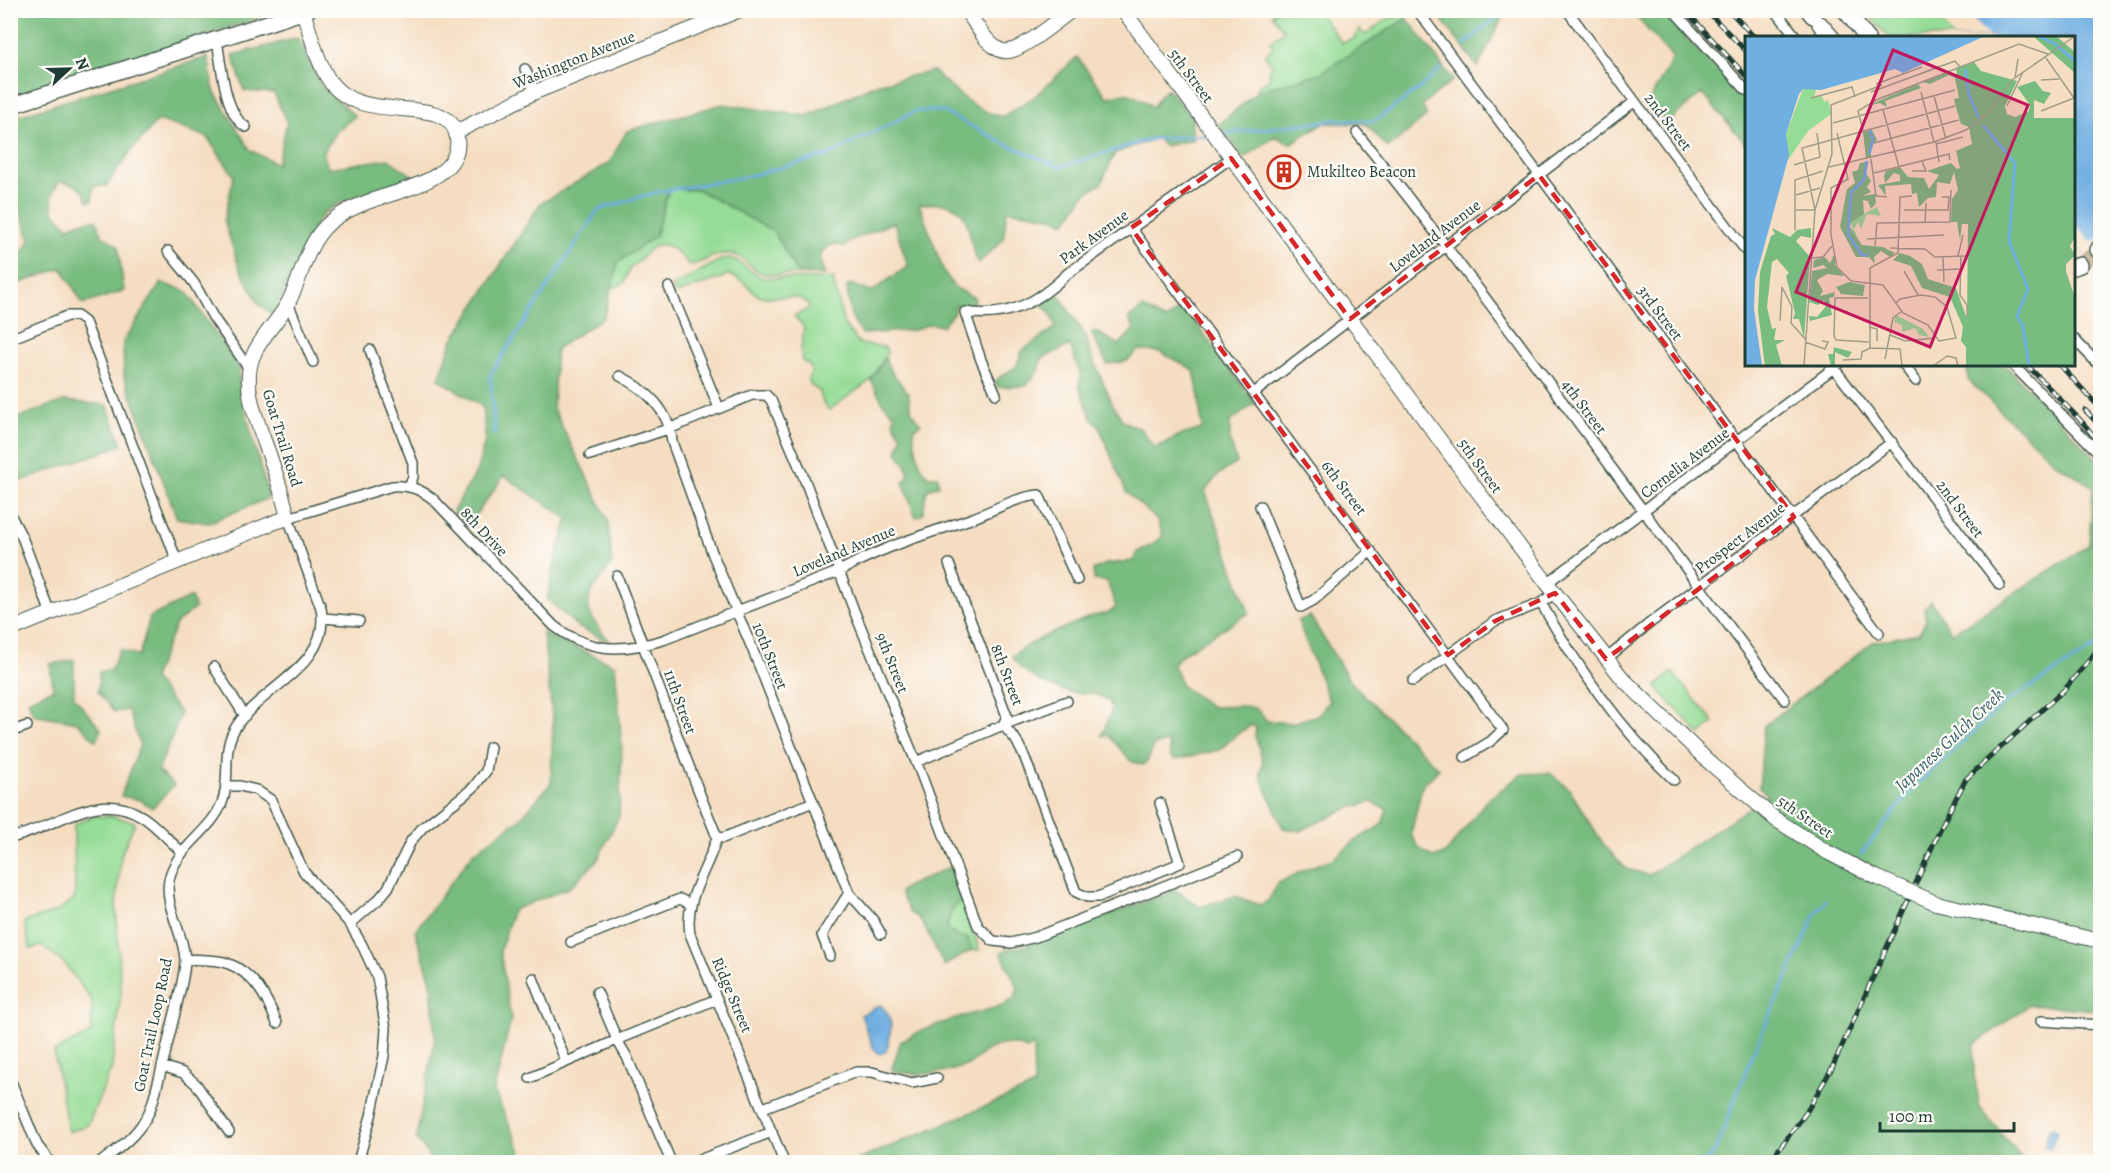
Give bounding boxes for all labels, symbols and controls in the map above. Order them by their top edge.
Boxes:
street label: Washington Avenue [509,25,638,95]
inset map [1745,36,2075,366]
north arrow [39,39,99,99]
street label: 5th Street [1163,44,1219,108]
text: N [70,54,94,74]
street label: 2nd Street [1639,88,1697,156]
building icon: Mukilteo Beacon [1266,154,1302,190]
place label: Mukilteo Beacon [1307,161,1416,183]
street label: Loveland Avenue [1385,194,1485,278]
street label: Park Avenue [1055,204,1133,270]
street label: 3rd Street [1632,281,1688,345]
street label: 4th Street [1556,375,1612,439]
street label: Goat Trail Road [257,387,307,490]
street label: Cornelia Avenue [1636,422,1734,504]
street label: 5th Street [1453,434,1507,498]
street label: 6th Street [1316,456,1372,520]
street label: 2nd Street [1931,475,1989,543]
street label: Prospect Avenue [1690,497,1790,579]
street label: 8th Drive [455,502,513,562]
street label: Loveland Avenue [789,520,899,582]
street label: 10th Street [747,619,793,693]
street label: 9th Street [870,629,914,697]
street label: 8th Street [985,641,1029,709]
street label: 11th Street [658,667,702,737]
water label: Japanese Gulch Creek [1889,683,2009,797]
street label: 5th Street [1773,790,1837,844]
street label: Ridge Street [706,954,758,1036]
street label: Goat Trail Loop Road [128,956,178,1094]
scale bar [1880,1095,2014,1133]
text: 100 m [1889,1104,1933,1128]

